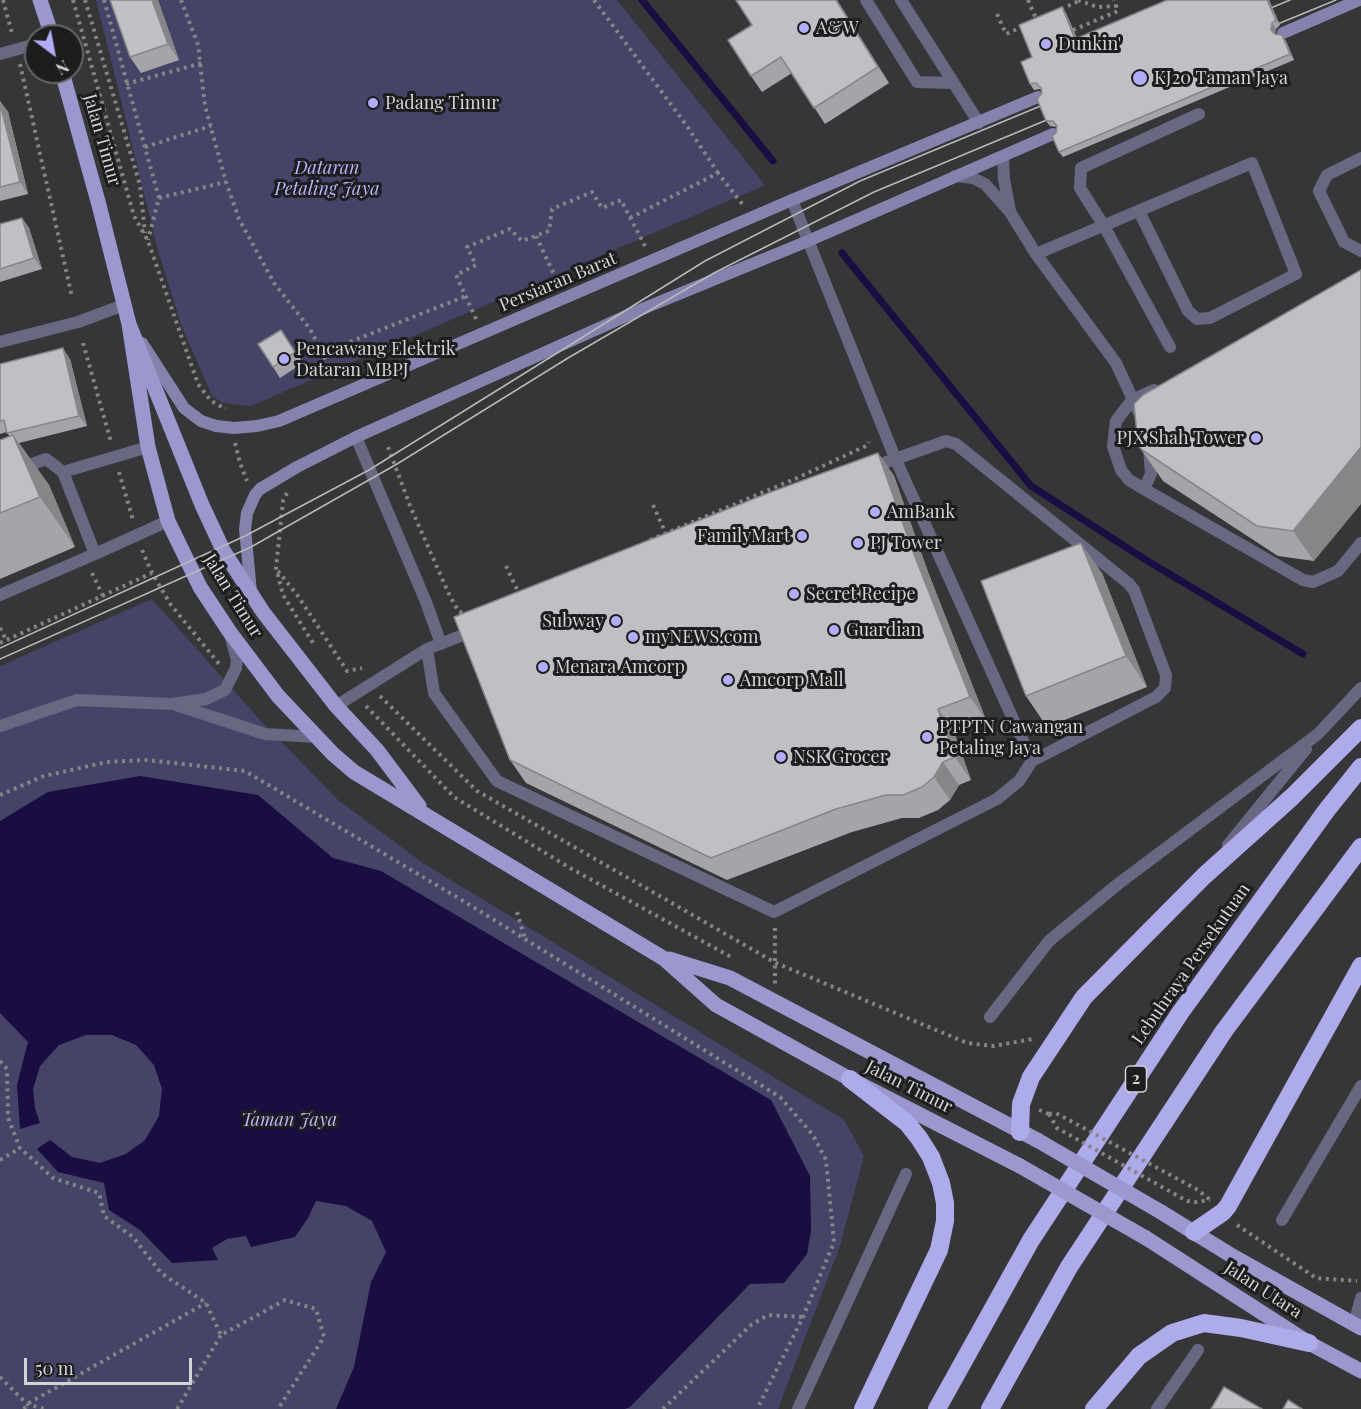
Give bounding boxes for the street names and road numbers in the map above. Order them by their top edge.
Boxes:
street label: Jalan Timur [79,92,125,188]
street label: Persiaran Barat [496,248,620,316]
street label: Jalan Timur [199,550,267,642]
street label: Lebuhraya Persekutuan [1127,879,1255,1049]
street label: Jalan Timur [862,1056,956,1118]
road number: 2 [1126,1066,1146,1092]
street label: Jalan Utara [1220,1257,1306,1323]

